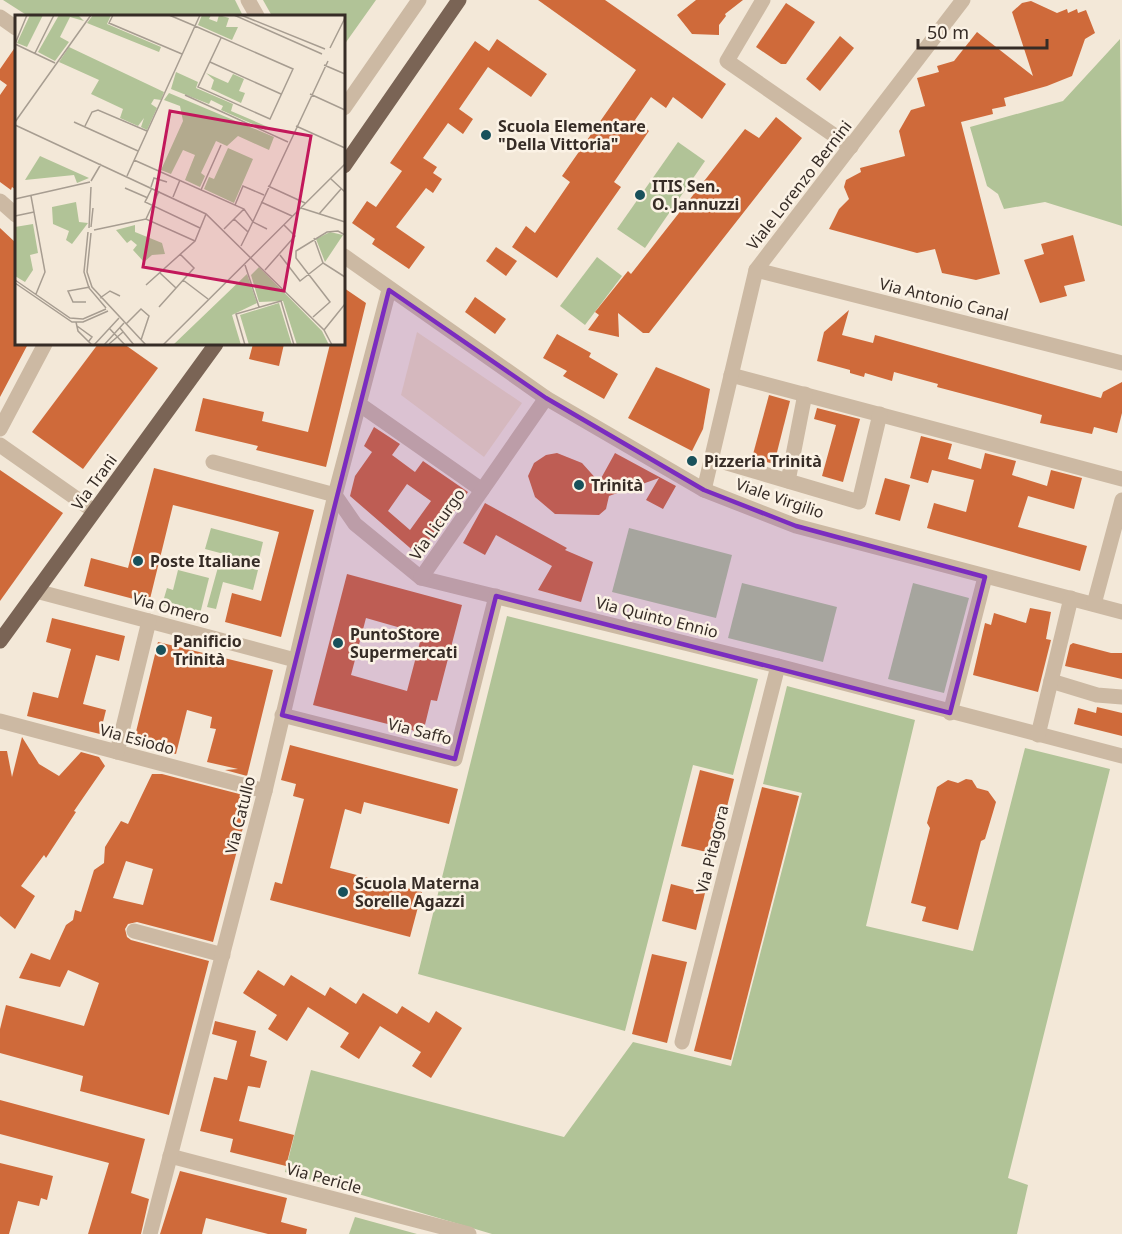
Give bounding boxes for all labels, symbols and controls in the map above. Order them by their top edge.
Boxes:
scale bar [918,12,1047,50]
inset map [15,15,345,345]
text: 50 m [927,20,969,44]
place label: Scuola Elementare "Della Vittoria" [498,115,646,155]
street label: Viale Lorenzo Bernini [741,116,857,254]
marker: Scuola Elementare "Della Vittoria" [479,128,493,142]
place label: ITIS Sen. O. Jannuzzi [652,175,739,215]
marker: ITIS Sen. O. Jannuzzi [633,188,647,202]
street label: Via Antonio Canal [877,272,1011,326]
street label: Via Trani [66,450,122,514]
place label: Pizzeria Trinità [704,450,822,472]
marker: Pizzeria Trinità [685,454,699,468]
street label: Viale Virgilio [733,473,827,523]
place label: Trinità [591,474,643,496]
marker: Trinità [572,478,586,492]
street label: Via Licurgo [404,484,470,564]
place label: Poste Italiane [150,550,260,572]
marker: Poste Italiane [131,554,145,568]
street label: Via Omero [130,587,212,629]
street label: Via Quinto Ennio [594,591,720,643]
place label: PuntoStore Supermercati [350,623,458,663]
place label: Panificio Trinità [173,630,242,670]
marker: PuntoStore Supermercati [331,636,345,650]
marker: Panificio Trinità [154,643,168,657]
street label: Via Saffo [386,712,454,750]
street label: Via Esiodo [97,718,177,760]
street label: Via Catullo [220,774,260,856]
street label: Via Pitagora [690,803,734,895]
place label: Scuola Materna Sorelle Agazzi [355,872,479,912]
marker: Scuola Materna Sorelle Agazzi [336,885,350,899]
street label: Via Pericle [284,1157,364,1199]

